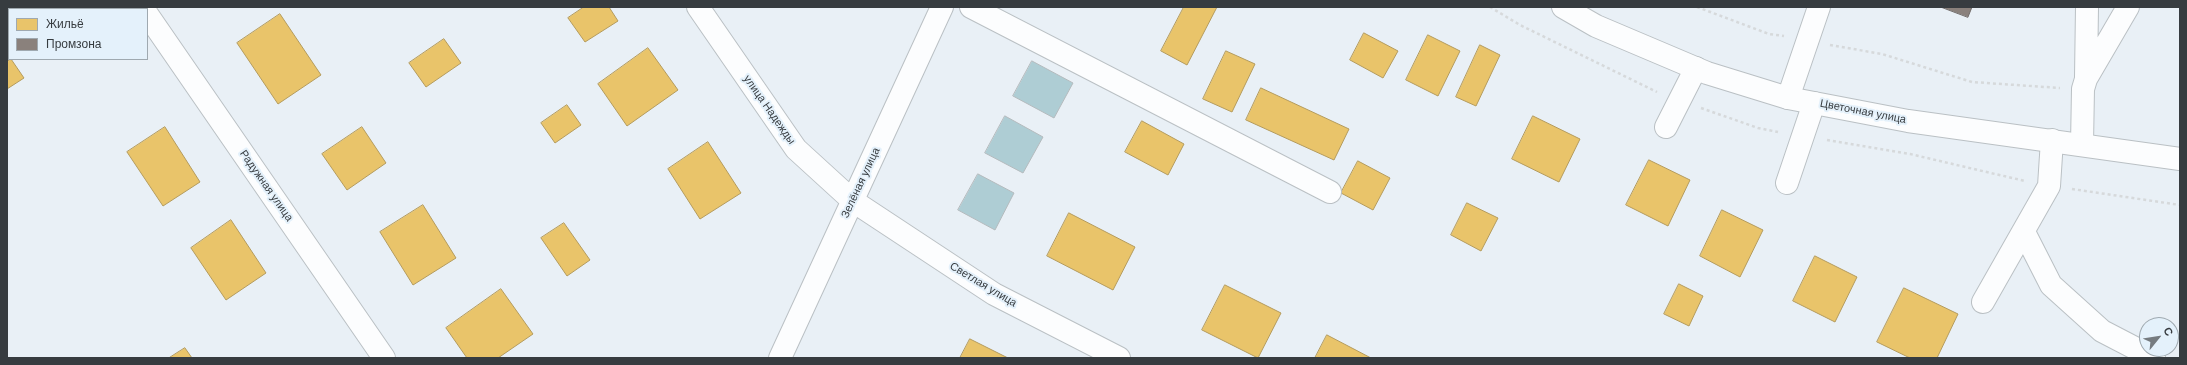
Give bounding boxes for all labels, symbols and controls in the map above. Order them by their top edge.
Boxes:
legend [8,8,148,60]
text: Жильё [46,16,84,32]
text: Промзона [46,36,101,52]
street label: улица Надежды [740,73,798,147]
street label: Цветочная улица [1819,97,1907,127]
street label: Зелёная улица [839,146,883,220]
street label: Радужная улица [237,148,295,224]
street label: Светлая улица [947,260,1019,310]
north arrow [2139,317,2179,357]
text: С [2160,325,2177,338]

